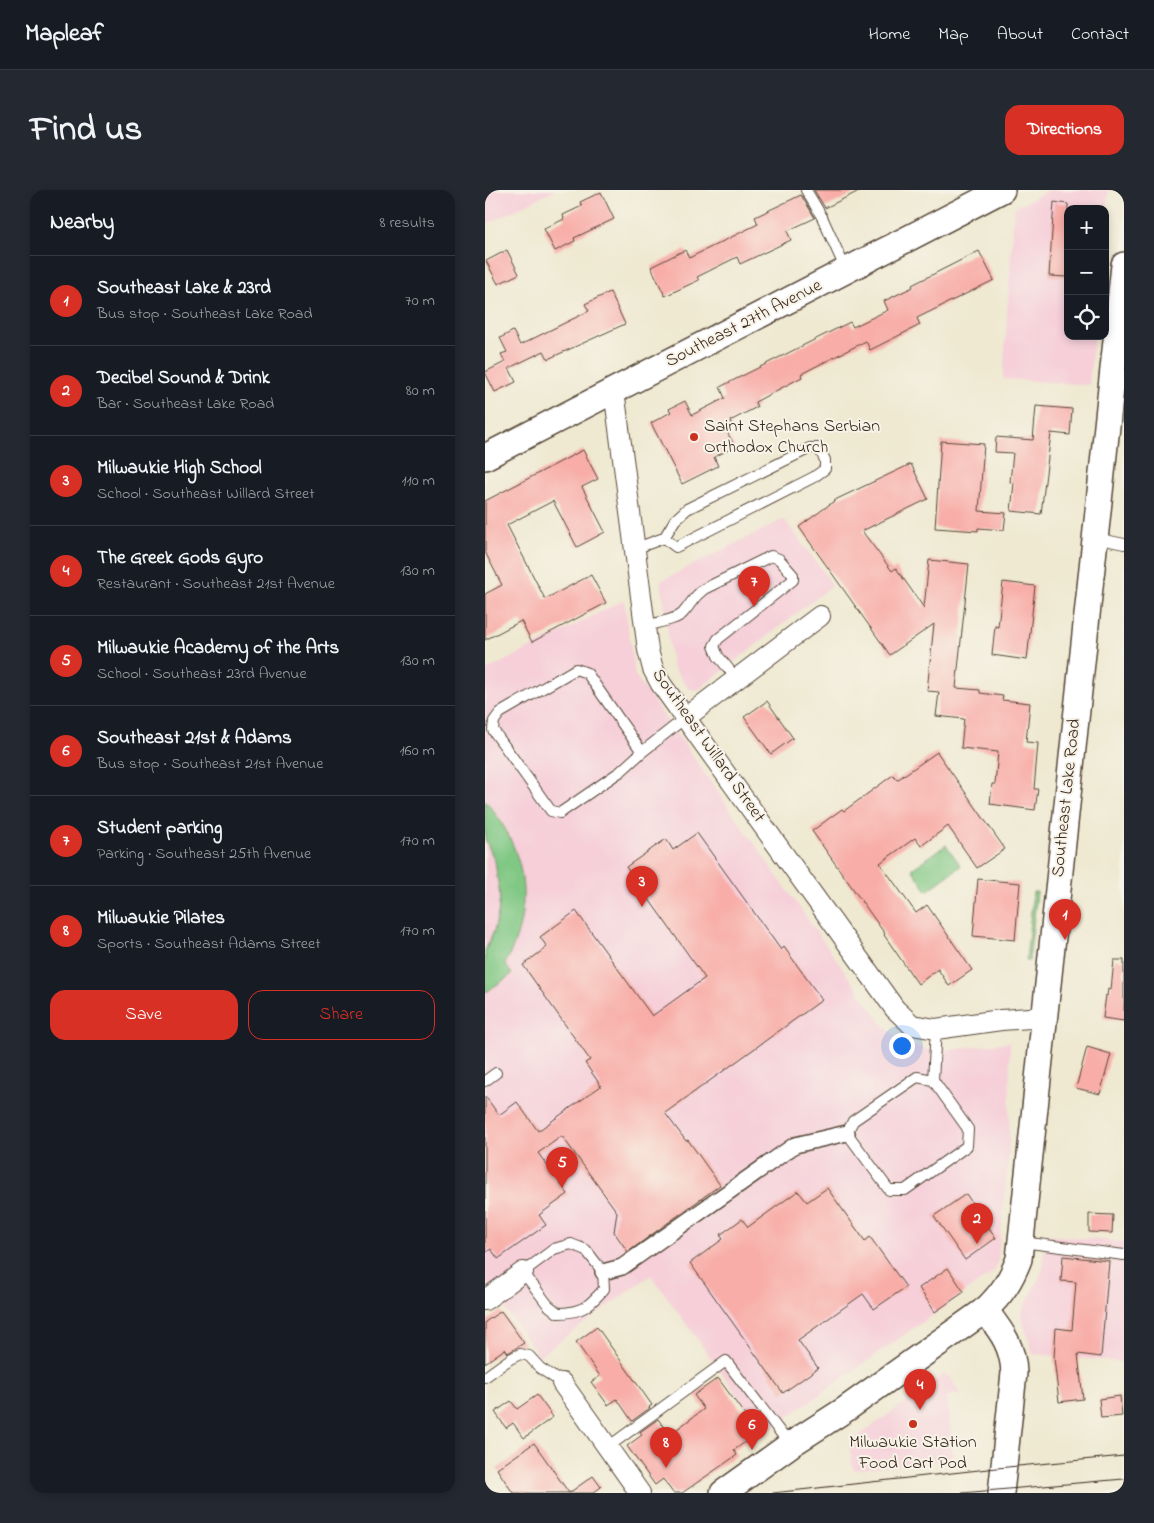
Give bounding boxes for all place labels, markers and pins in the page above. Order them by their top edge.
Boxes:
place label: Saint Stephans Serbian Orthodox Church [704,414,880,461]
marker: Saint Stephans Serbian Orthodox Church [688,431,700,443]
pin: 7 [738,566,770,607]
pin: 3 [626,866,658,907]
pin: 1 [1049,899,1081,940]
pin: 5 [546,1147,578,1188]
pin: 2 [961,1203,993,1244]
pin: 4 [904,1369,936,1410]
pin: 6 [736,1409,768,1450]
marker: Milwaukie Station Food Cart Pod [907,1418,919,1430]
pin: 8 [650,1427,682,1468]
place label: Milwaukie Station Food Cart Pod [849,1430,977,1477]

